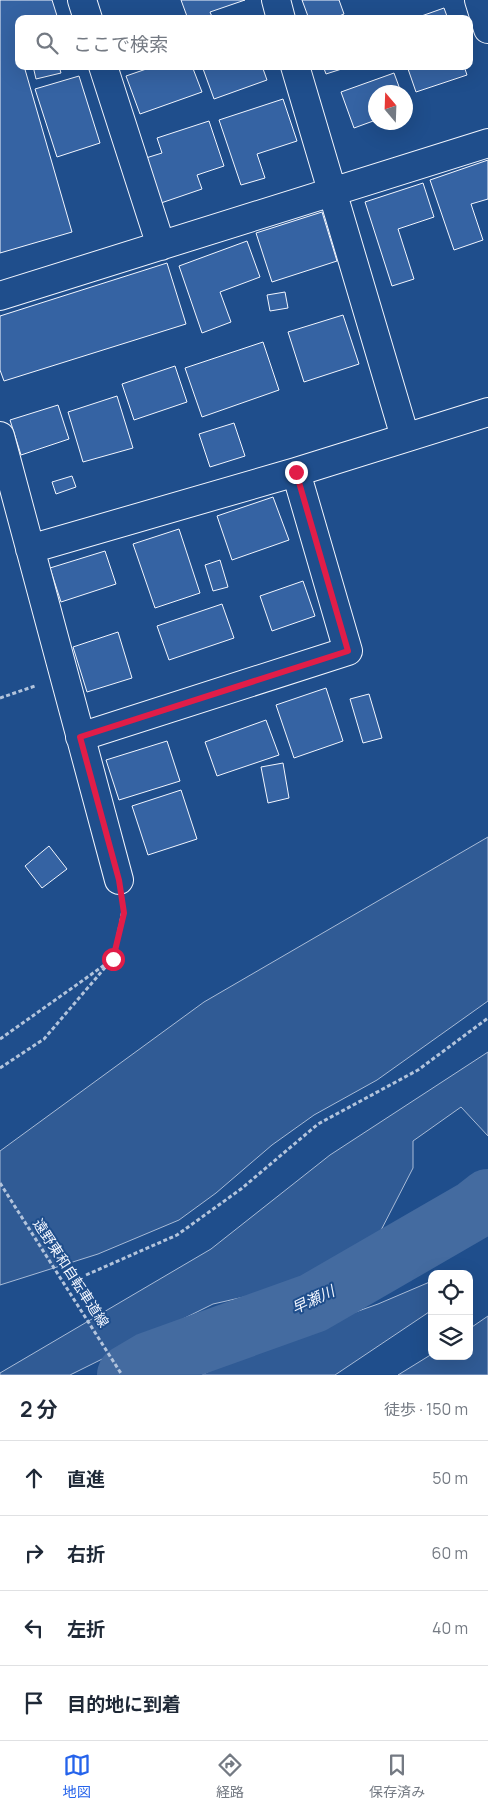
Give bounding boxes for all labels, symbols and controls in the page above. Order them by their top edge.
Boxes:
search box [15,15,473,70]
icon: search [33,29,61,57]
text: ここで検索 [73,31,168,57]
north arrow [368,85,413,130]
route end [285,461,308,484]
route start [102,948,125,971]
street label: 遠野東和自転車道線 [29,1215,114,1331]
map controls [428,1270,473,1360]
button: locate [428,1270,473,1315]
water label: 早瀬川 [288,1280,339,1319]
button: layers [428,1315,473,1360]
text: 2 分 [20,1395,58,1423]
text: 徒歩 · 150 m [384,1398,468,1420]
icon: ahead [20,1464,48,1492]
text: 直進 [67,1466,105,1492]
text: 50 m [432,1467,468,1489]
icon: right [20,1539,48,1567]
text: 右折 [67,1541,105,1567]
text: 60 m [432,1542,468,1564]
icon: left [20,1614,48,1642]
text: 左折 [67,1616,105,1642]
text: 40 m [432,1617,468,1639]
icon: arrive [20,1689,48,1717]
text: 目的地に到着 [67,1691,181,1717]
tab: 地図 [63,1751,91,1801]
tab: 経路 [216,1751,244,1801]
tab: 保存済み [369,1751,425,1801]

